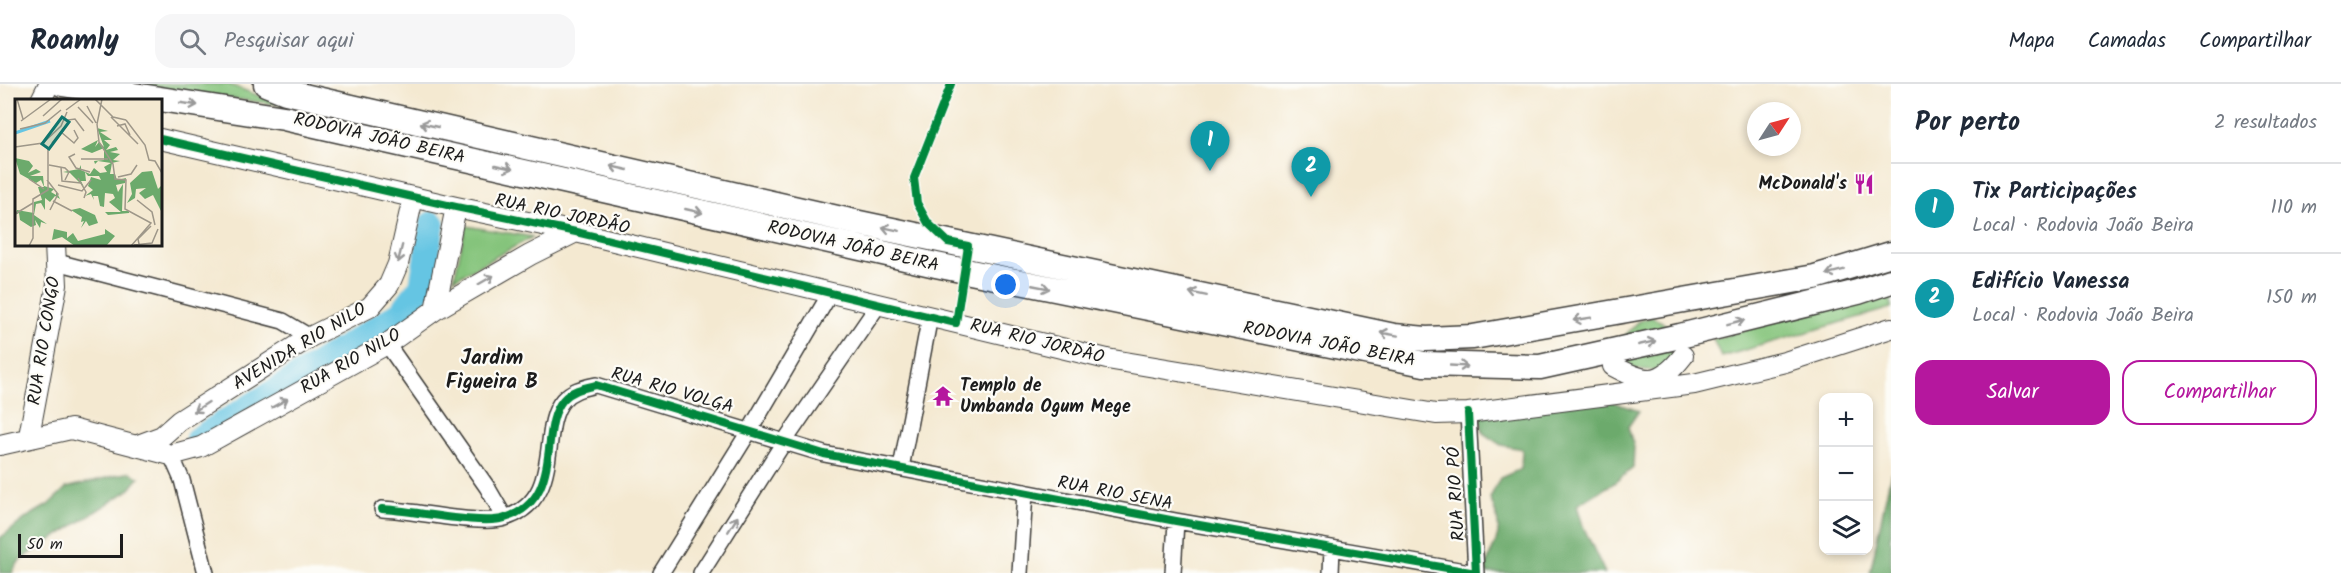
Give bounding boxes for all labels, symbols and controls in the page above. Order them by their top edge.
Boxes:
search box [155,14,575,68]
text: Roamly [30,19,119,64]
text: Pesquisar aqui [224,24,354,59]
icon: search [176,25,209,58]
text: Mapa [2008,25,2055,58]
text: Camadas [2088,25,2166,58]
text: Compartilhar [2199,25,2311,58]
one-way arrow [179,98,199,109]
inset map [15,99,162,246]
north arrow [1747,102,1801,156]
text: Por perto [1915,102,2020,144]
street label: RODOVIA JOÃO BEIRA [290,105,468,173]
text: 2 resultados [2214,107,2317,139]
one-way arrow [419,119,439,130]
pin: 1 [1190,122,1230,171]
pin: 2 [1292,147,1330,197]
one-way arrow [610,161,629,173]
one-way arrow [494,162,513,174]
place label: McDonald's [1758,170,1848,199]
restaurant icon: McDonald's [1852,172,1876,196]
text: Tix Participações [1972,175,2137,210]
street label: RUA RIO JORDÃO [492,187,632,243]
text: 1 [1931,192,1938,224]
text: 110 m [2271,192,2317,224]
one-way arrow [684,205,703,217]
text: Local · Rodovia João Beira [1972,210,2194,242]
street label: RODOVIA JOÃO BEIRA [764,213,942,281]
one-way arrow [882,223,901,235]
one-way arrow [393,245,405,264]
text: Edifício Vanessa [1972,265,2130,300]
one-way arrow [1826,266,1845,278]
your location [991,270,1020,299]
one-way arrow [477,274,494,286]
street label: RUA RIO CONGO [21,275,69,407]
one-way arrow [1031,282,1050,293]
text: 2 [1929,282,1940,314]
text: 150 m [2266,282,2317,314]
one-way arrow [1188,288,1208,299]
street label: AVENIDA RIO NILO [228,296,372,398]
text: Local · Rodovia João Beira [1972,300,2194,332]
street label: RUA RIO JORDÃO [967,311,1107,373]
street label: RODOVIA JOÃO BEIRA [1240,314,1418,376]
one-way arrow [1572,314,1592,325]
one-way arrow [1727,315,1746,327]
street label: RUA RIO NILO [295,321,407,403]
one-way arrow [1379,329,1399,340]
one-way arrow [1637,337,1656,349]
district label: Jardim Figueira B [446,342,538,399]
street label: RUA RIO VOLGA [607,360,737,422]
button: Salvar [1915,360,2110,425]
button: Compartilhar [2122,360,2317,425]
one-way arrow [1449,361,1469,372]
place label: Templo de Umbanda Ogum Mege [960,372,1131,422]
temple icon: Templo de Umbanda Ogum Mege [931,384,955,408]
map controls [1819,393,1873,555]
button: + [1819,393,1873,447]
one-way arrow [271,397,288,409]
one-way arrow [193,401,210,413]
street label: RUA RIO PÓ [1440,445,1474,542]
button: − [1819,447,1873,501]
street label: RUA RIO SENA [1055,469,1175,519]
button: layers [1819,501,1873,555]
one-way arrow [727,516,739,533]
scale bar [18,531,123,558]
text: 50 m [27,532,63,557]

